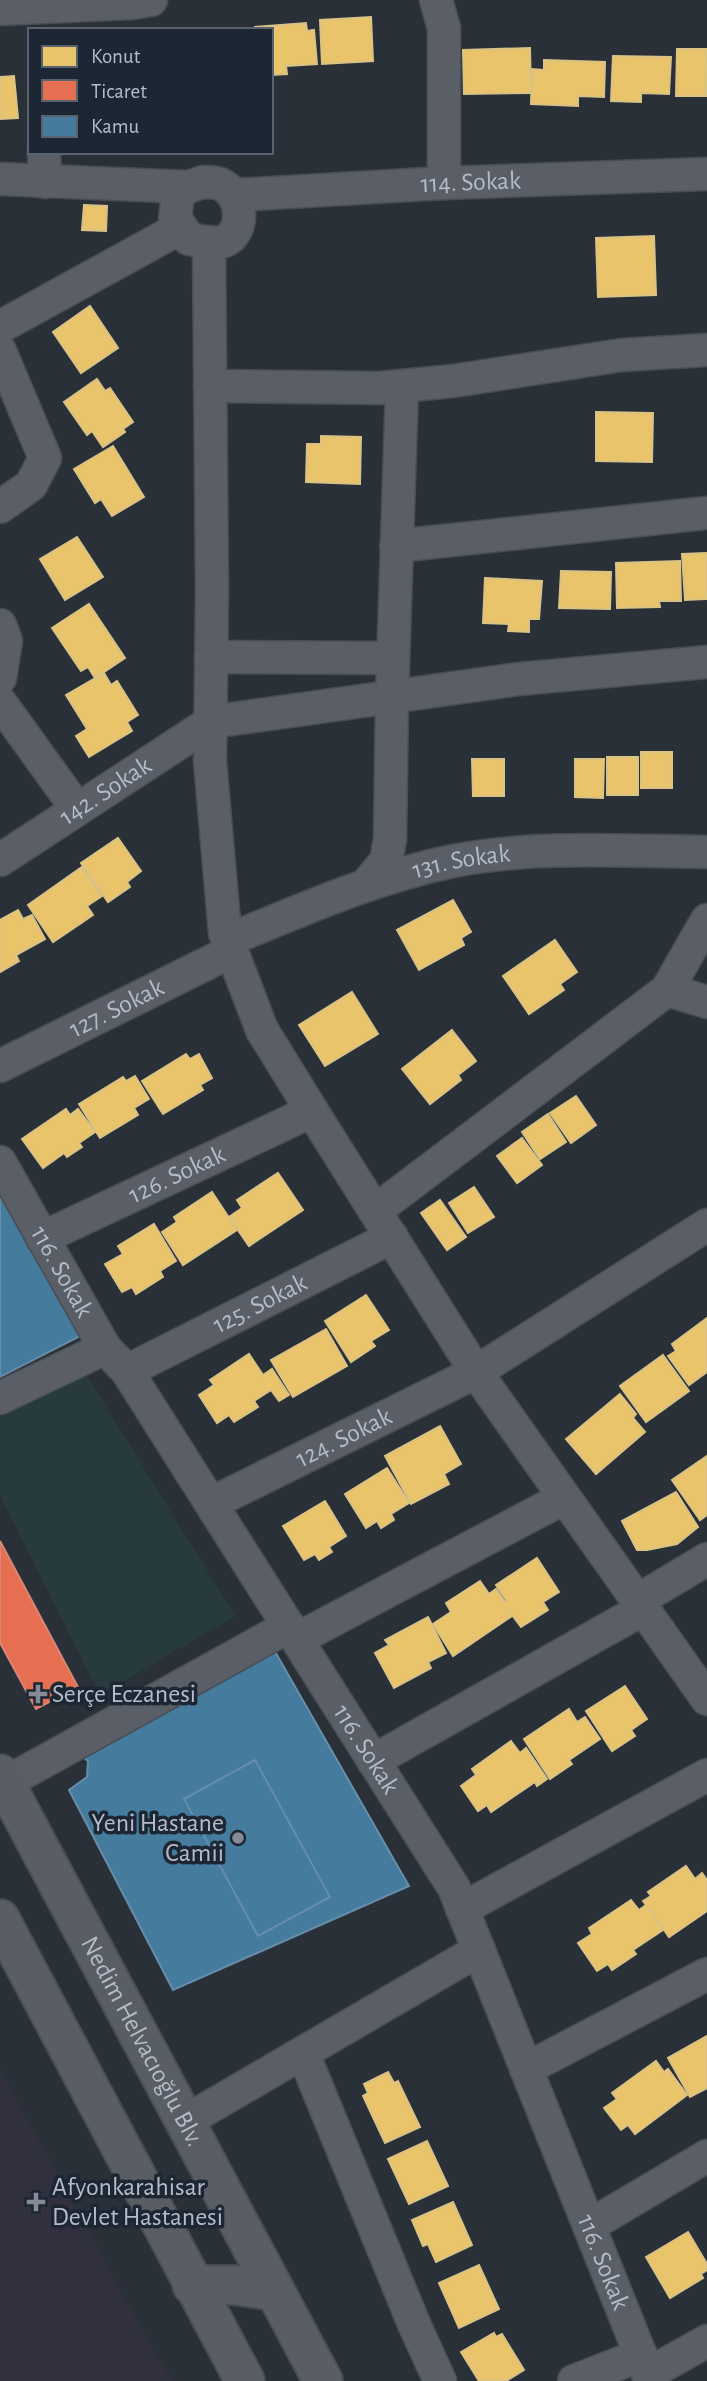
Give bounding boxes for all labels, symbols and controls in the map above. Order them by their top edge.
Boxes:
legend [28,28,273,154]
text: Konut [91,46,141,67]
text: Ticaret [91,81,147,102]
text: Kamu [91,116,140,137]
street label: 114. Sokak [420,167,521,197]
street label: 142. Sokak [55,752,156,830]
street label: 131. Sokak [410,840,511,883]
street label: 127. Sokak [65,974,168,1042]
street label: 126. Sokak [125,1141,229,1208]
street label: 116. Sokak [26,1222,98,1322]
street label: 125. Sokak [209,1269,311,1338]
street label: 124. Sokak [292,1403,396,1472]
place label: Serçe Eczanesi [52,1681,196,1707]
marker: Serçe Eczanesi [30,1686,46,1702]
street label: 116. Sokak [328,1700,404,1799]
place label: Yeni Hastane Camii [92,1810,224,1866]
marker: Yeni Hastane Camii [230,1830,246,1846]
street label: Nedim Helvacıoğlu Blv. [76,1932,209,2151]
place label: Afyonkarahisar Devlet Hastanesi [52,2174,223,2230]
marker: Afyonkarahisar Devlet Hastanesi [26,2192,46,2212]
street label: 116. Sokak [573,2211,634,2314]

